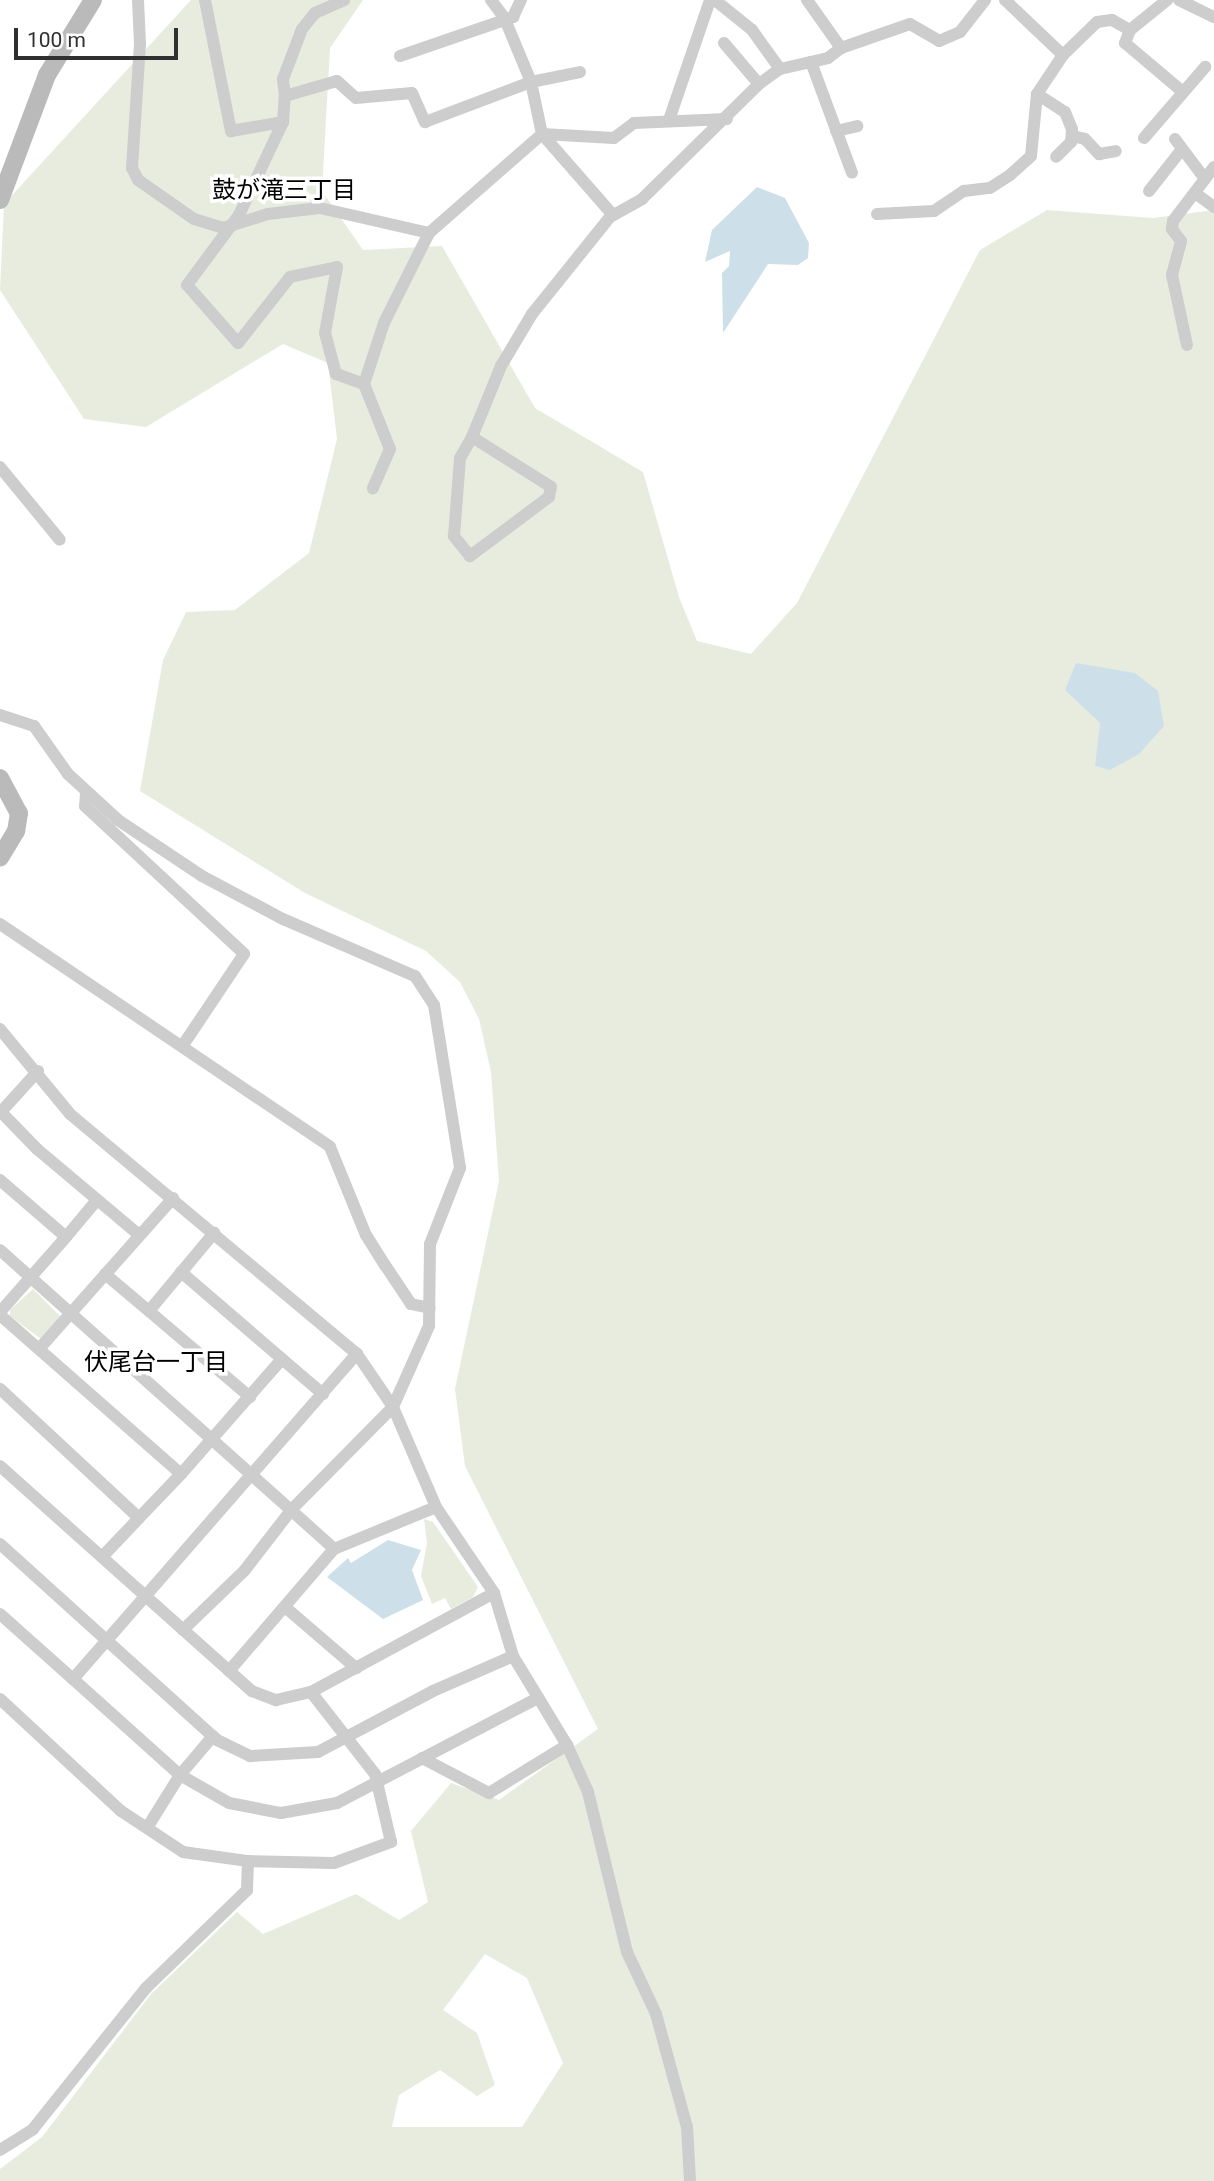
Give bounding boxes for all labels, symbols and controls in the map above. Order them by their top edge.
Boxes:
scale bar [18,14,182,58]
text: 100 m [27,28,86,52]
district label: 鼓が滝三丁目 [212,177,356,205]
district label: 伏尾台一丁目 [84,1349,228,1377]

